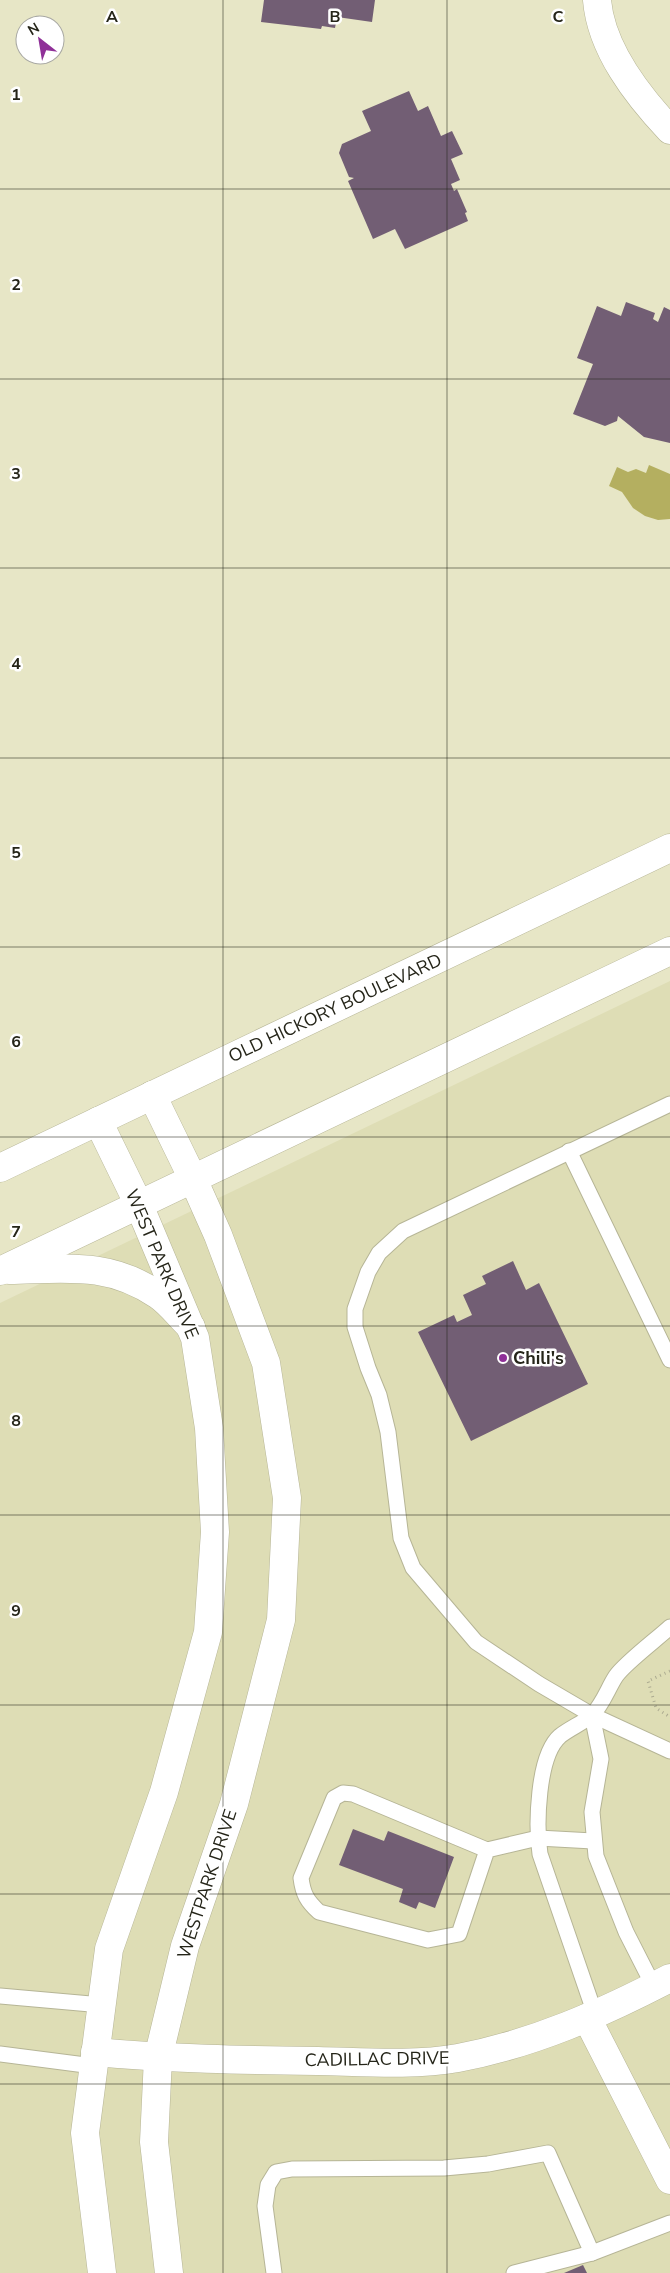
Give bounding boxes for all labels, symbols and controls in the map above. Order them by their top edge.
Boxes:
text: A [106,6,118,28]
text: B [329,6,341,28]
text: C [553,6,564,28]
north arrow [15,15,65,65]
text: N [24,18,43,40]
text: 1 [11,84,21,106]
text: 2 [11,274,21,296]
text: 3 [11,463,21,485]
text: 4 [11,653,21,675]
text: 5 [11,842,21,864]
street label: OLD HICKORY BOULEVARD [224,948,446,1068]
text: 6 [11,1031,21,1053]
street label: WEST PARK DRIVE [120,1185,204,1343]
text: 7 [11,1221,21,1243]
place label: Chili's [513,1346,564,1370]
marker: Chili's [497,1352,509,1364]
text: 8 [11,1410,21,1432]
text: 9 [11,1600,21,1622]
street label: WESTPARK DRIVE [172,1806,242,1962]
street label: CADILLAC DRIVE [304,2046,450,2072]

